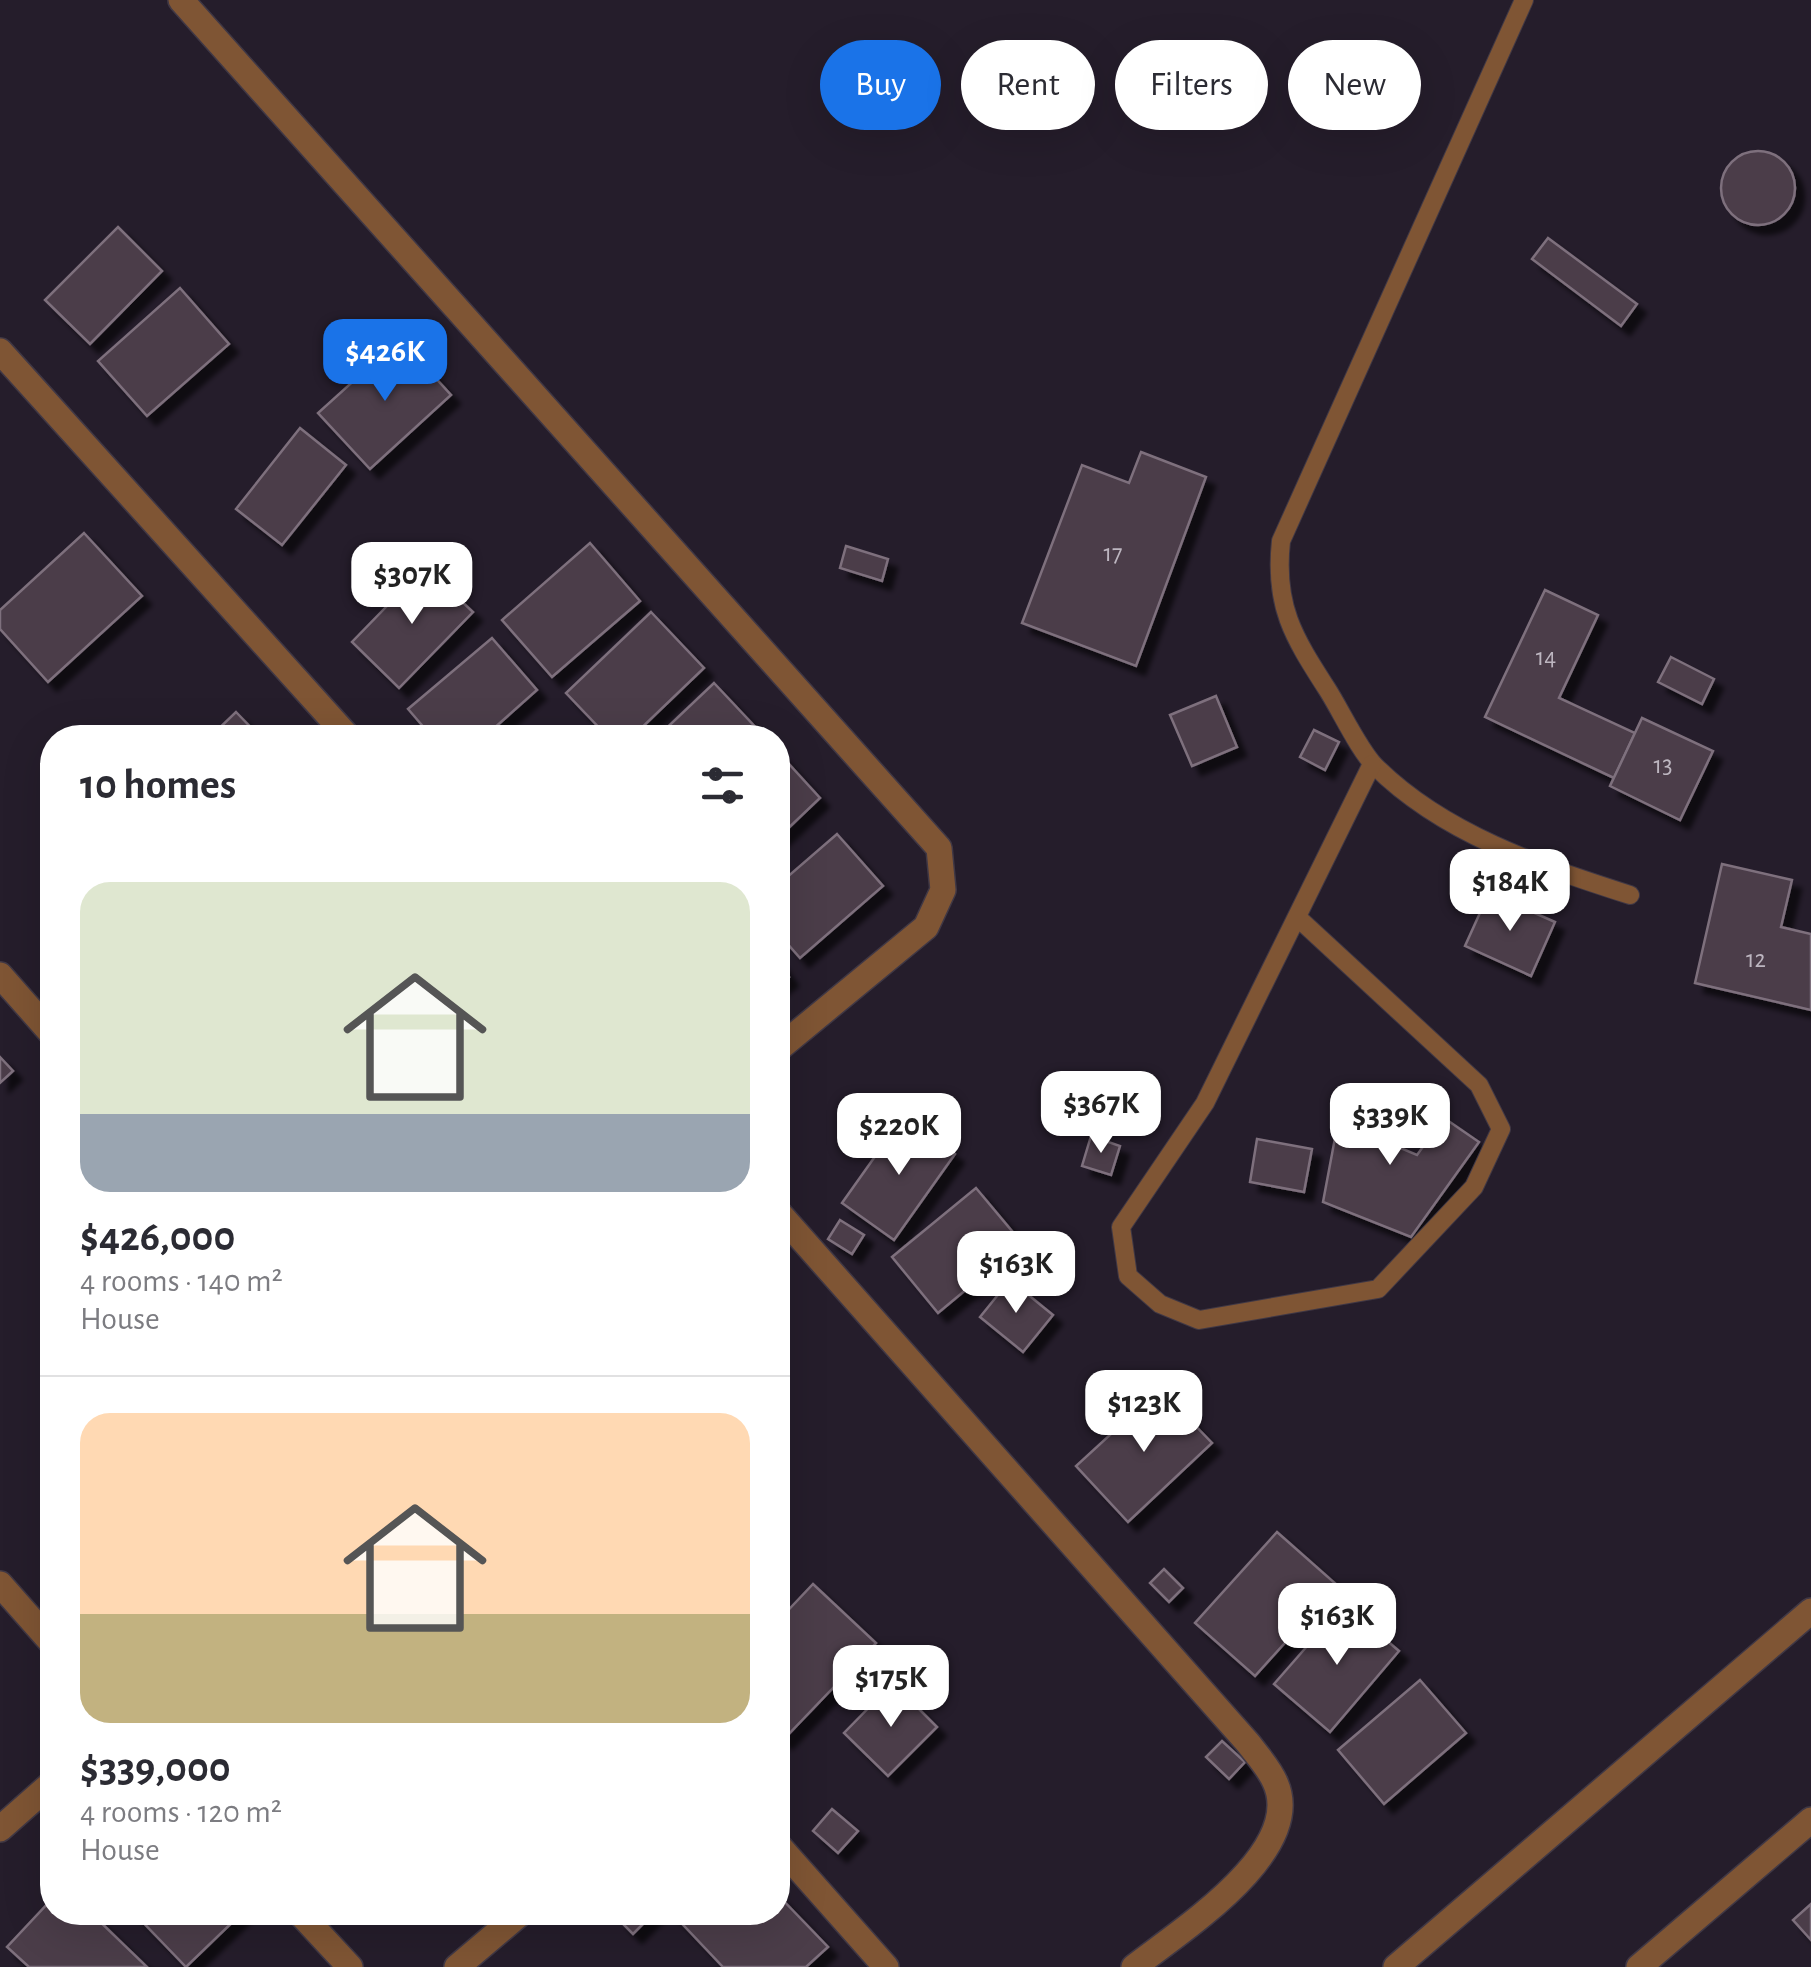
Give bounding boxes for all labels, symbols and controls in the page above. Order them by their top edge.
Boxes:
chip: Buy [820,40,941,130]
chip: Rent [961,40,1095,130]
chip: Filters [1115,40,1268,130]
chip: New [1288,40,1421,130]
pin: $426K [315,319,455,404]
text: $426K [345,335,425,367]
house number: 17 [1103,541,1123,566]
pin: $307K [342,542,482,627]
text: $307K [373,558,451,590]
house number: 14 [1536,645,1556,670]
house number: 13 [1654,753,1672,778]
icon: filters [695,758,750,813]
text: 10 homes [80,764,236,806]
pin: $184K [1440,849,1580,934]
text: $184K [1472,865,1548,897]
icon: home [325,947,505,1127]
house number: 12 [1746,947,1766,972]
pin: $367K [1031,1071,1171,1156]
pin: $339K [1320,1083,1460,1168]
text: $367K [1063,1087,1139,1119]
pin: $220K [829,1093,969,1178]
text: $339K [1352,1099,1428,1131]
text: $220K [859,1109,939,1141]
text: $426,000 [80,1216,235,1258]
pin: $163K [946,1231,1086,1316]
text: $163K [979,1247,1053,1279]
text: 4 rooms · 140 m² [80,1265,283,1297]
text: House [80,1303,160,1335]
pin: $123K [1074,1370,1214,1455]
text: $123K [1107,1386,1181,1418]
icon: home [325,1478,505,1658]
pin: $163K [1267,1583,1407,1668]
text: $163K [1300,1599,1374,1631]
pin: $175K [821,1645,961,1730]
text: $175K [855,1661,927,1693]
text: $339,000 [80,1747,231,1789]
text: 4 rooms · 120 m² [80,1796,282,1828]
text: House [80,1834,160,1866]

